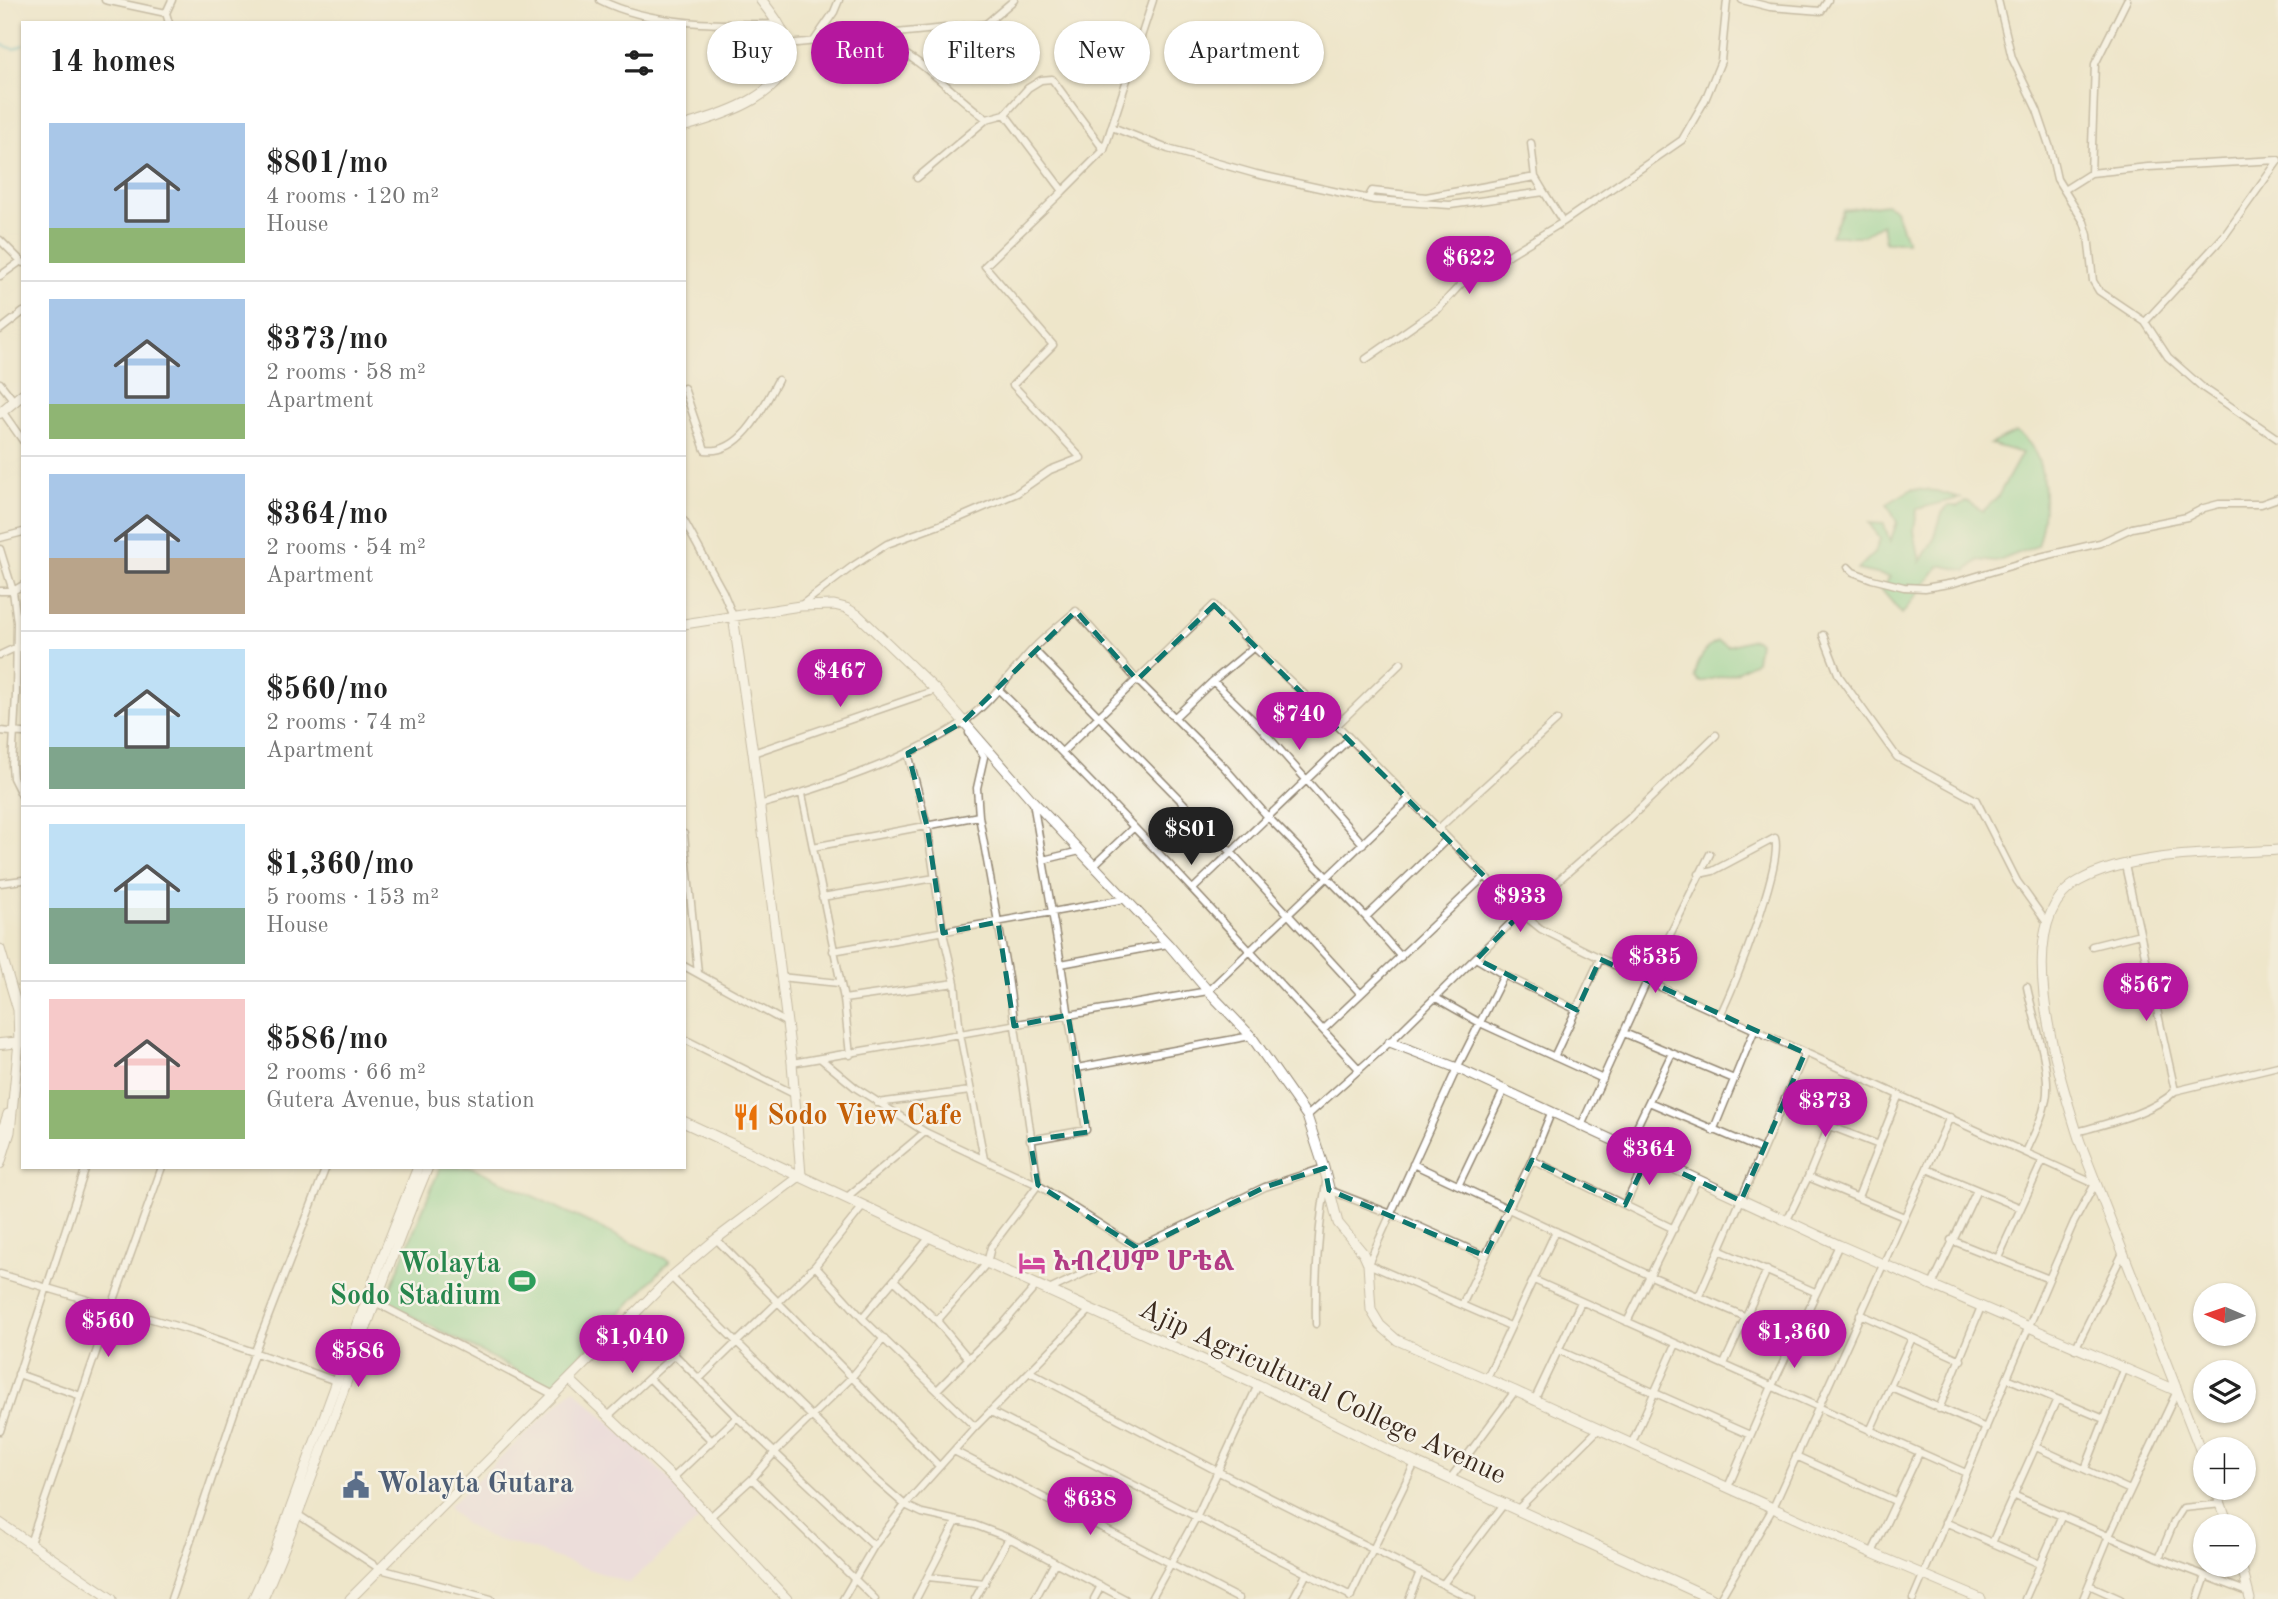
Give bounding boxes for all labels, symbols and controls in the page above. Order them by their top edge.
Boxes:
chip: Buy [707,21,797,84]
chip: Rent [811,21,909,84]
chip: Filters [923,21,1040,84]
chip: New [1054,21,1150,84]
chip: Apartment [1164,21,1324,84]
icon: filters [620,44,658,82]
text: 14 homes [49,48,175,78]
text: $801/mo [266,149,388,179]
icon: home [105,151,189,235]
text: 4 rooms · 120 m² [266,185,439,208]
text: House [266,213,328,236]
pin: $622 [1428,236,1510,296]
text: $622 [1442,247,1496,270]
text: $373/mo [266,325,388,355]
icon: home [105,327,189,411]
text: 2 rooms · 58 m² [266,361,426,384]
text: Apartment [266,389,374,412]
text: $364/mo [266,500,388,530]
icon: home [105,502,189,586]
text: 2 rooms · 54 m² [266,536,426,559]
text: Apartment [266,564,374,587]
pin: $467 [799,650,881,709]
text: $467 [813,660,867,683]
text: $560/mo [266,675,388,705]
icon: home [105,677,189,761]
pin: $740 [1258,692,1340,752]
text: $740 [1272,703,1326,726]
text: 2 rooms · 74 m² [266,711,426,734]
text: Apartment [266,739,374,762]
pin: $801 [1150,808,1232,867]
text: $801 [1164,818,1218,841]
text: $1,360/mo [266,850,414,880]
icon: home [105,852,189,936]
pin: $933 [1479,874,1561,934]
text: $933 [1493,885,1547,908]
text: 5 rooms · 153 m² [266,886,439,909]
text: House [266,914,328,937]
pin: $535 [1614,936,1696,995]
text: $535 [1628,946,1682,969]
pin: $567 [2105,964,2187,1023]
text: $567 [2119,974,2173,997]
text: $586/mo [266,1025,388,1055]
icon: home [105,1027,189,1111]
text: 2 rooms · 66 m² [266,1061,426,1084]
pin: $373 [1784,1080,1866,1139]
text: Gutera Avenue, bus station [266,1089,535,1112]
text: $373 [1798,1090,1852,1113]
restaurant icon: Sodo View Cafe [731,1102,761,1132]
place label: Sodo View Cafe [767,1103,962,1131]
pin: $364 [1608,1128,1690,1187]
text: $364 [1622,1138,1676,1161]
hotel icon: አብረሀም ሆቴል [1017,1248,1047,1278]
place label: አብረሀም ሆቴል [1053,1249,1235,1277]
place label: Wolayta Sodo Stadium [330,1251,501,1311]
sports icon: Wolayta Sodo Stadium [507,1266,537,1296]
north arrow [2193,1283,2256,1346]
map controls [2193,1283,2256,1577]
street label: Ajip Agricultural College Avenue [1134,1295,1510,1491]
pin: $560 [67,1300,149,1359]
text: $560 [81,1310,135,1333]
pin: $1,360 [1737,1310,1851,1370]
pin: $1,040 [575,1316,689,1375]
text: $1,360 [1757,1321,1831,1344]
text: $1,040 [595,1326,669,1349]
pin: $586 [317,1330,399,1389]
text: $586 [331,1340,385,1363]
button: layers [2193,1360,2256,1423]
button: + [2193,1437,2256,1500]
public building icon: Wolayta Gutara [341,1470,371,1500]
place label: Wolayta Gutara [377,1471,574,1499]
pin: $638 [1049,1478,1131,1537]
text: $638 [1063,1488,1117,1511]
button: − [2193,1514,2256,1577]

